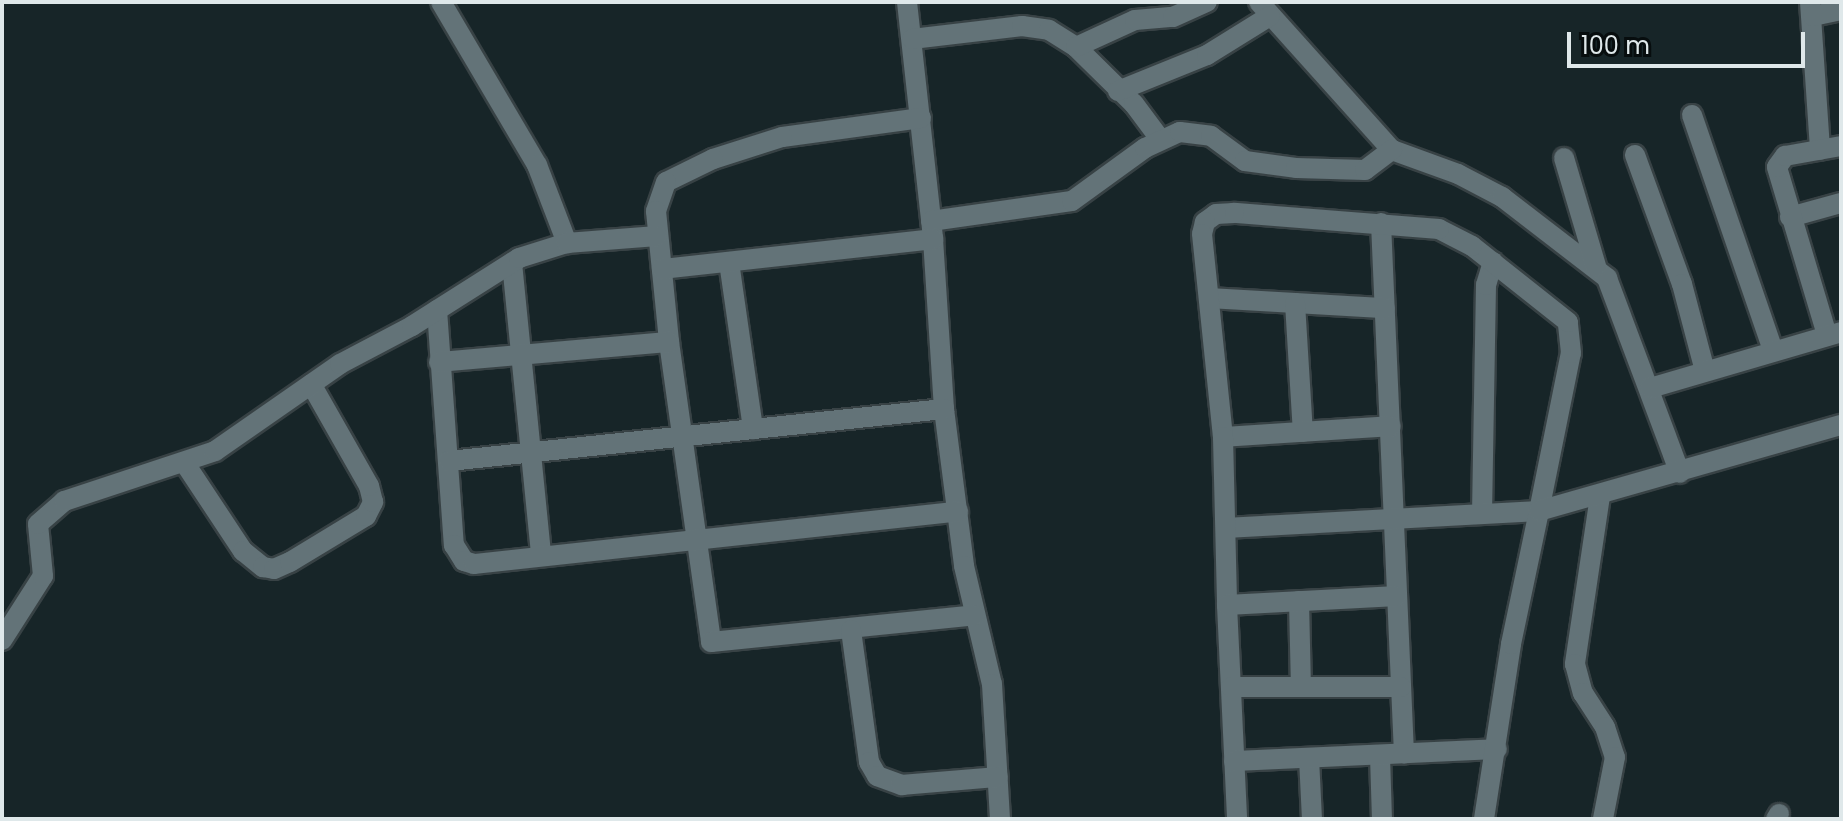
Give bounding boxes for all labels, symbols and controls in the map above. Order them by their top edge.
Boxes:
scale bar [1571,16,1809,66]
text: 100 m [1581,29,1650,62]

